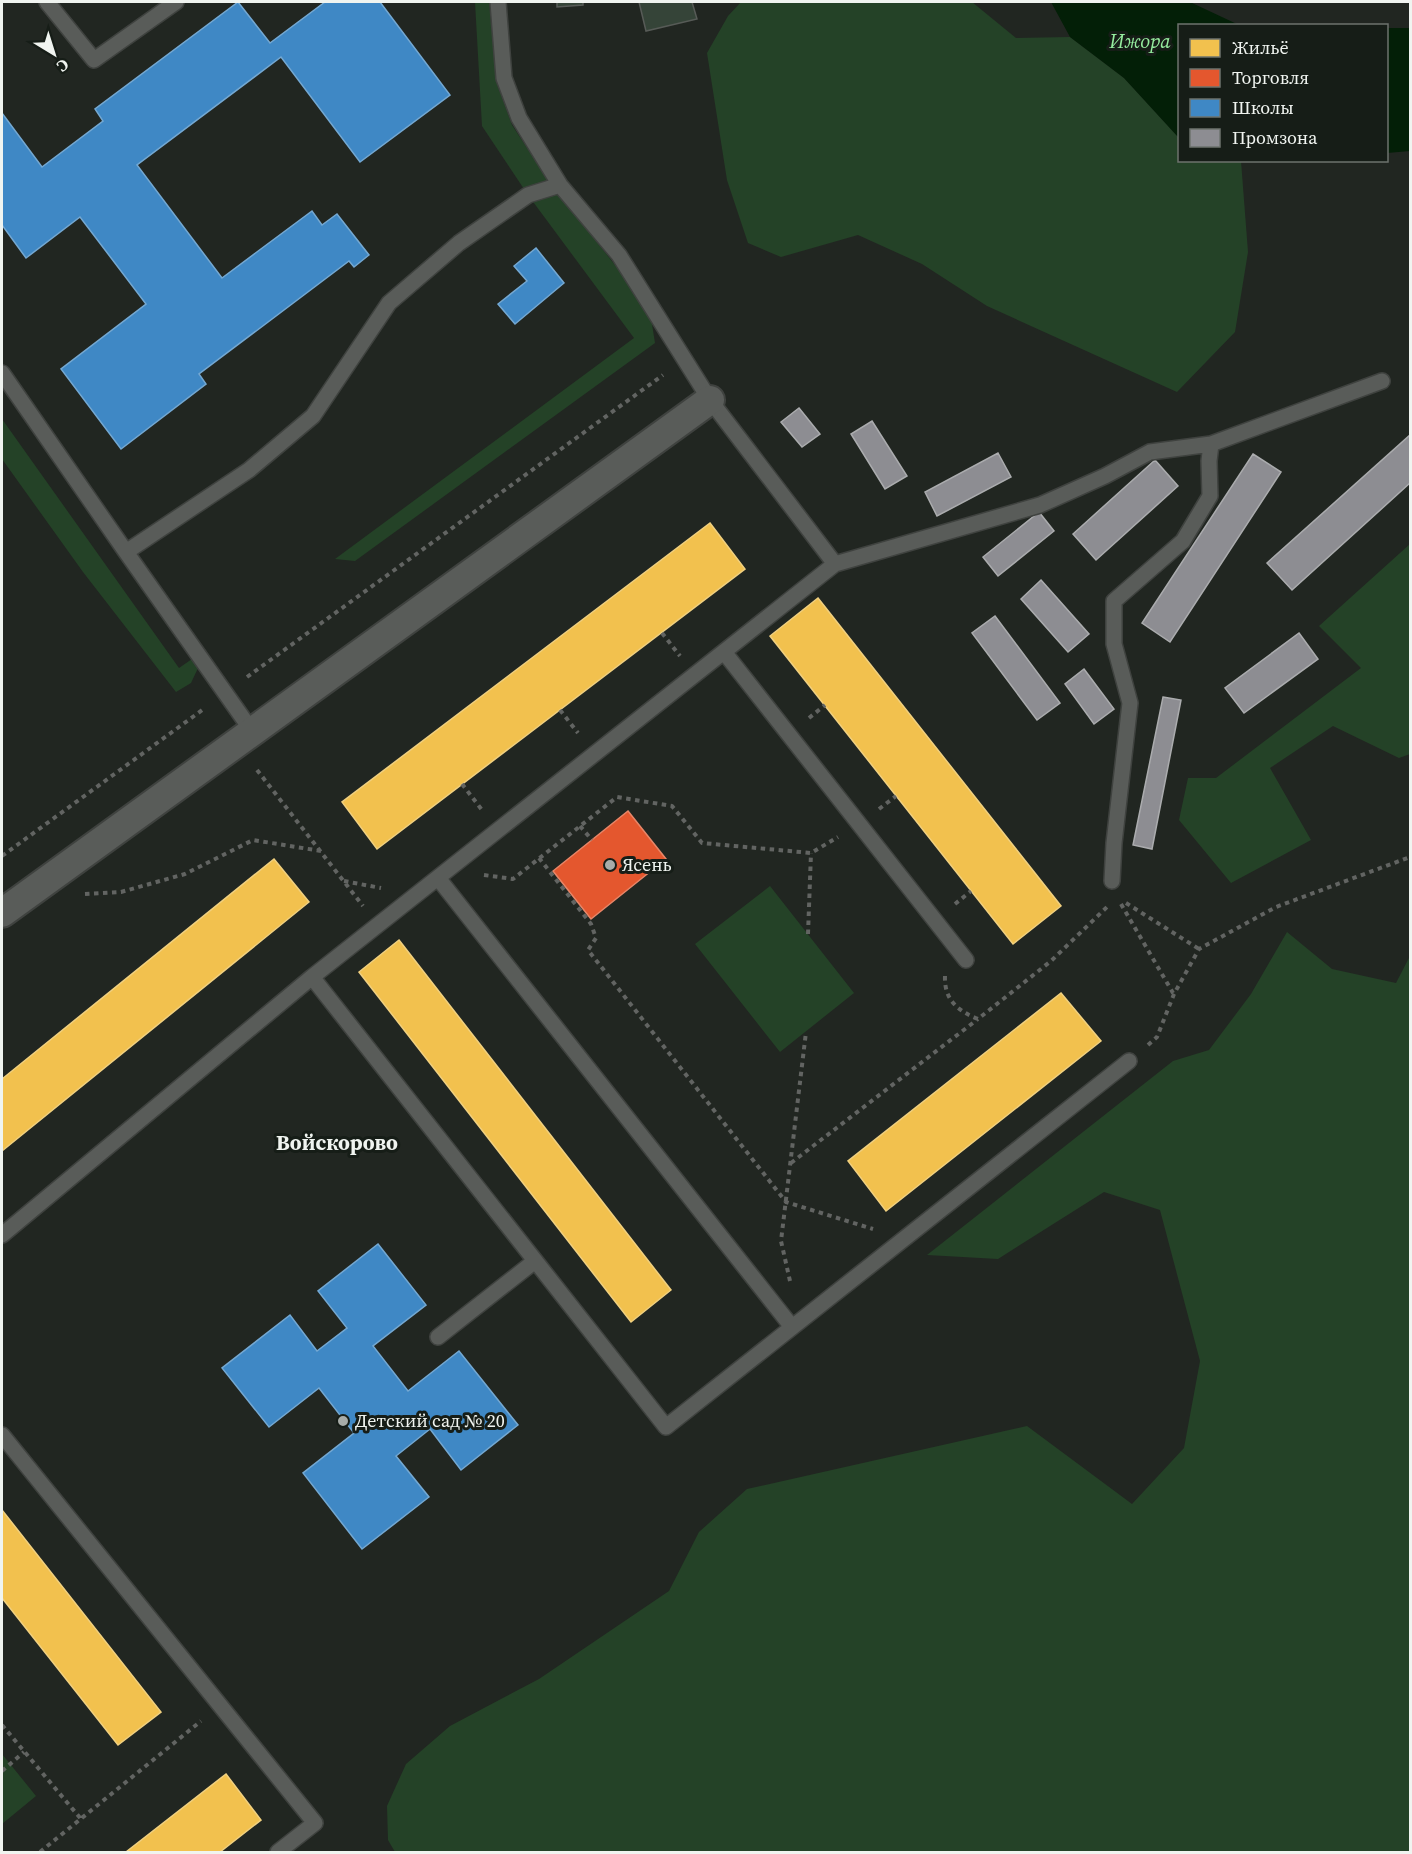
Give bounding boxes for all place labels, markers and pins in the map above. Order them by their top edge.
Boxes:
place label: Ясень [622,852,672,877]
marker: Ясень [603,858,617,872]
place label: Детский сад № 20 [355,1408,505,1433]
marker: Детский сад № 20 [336,1414,350,1428]

